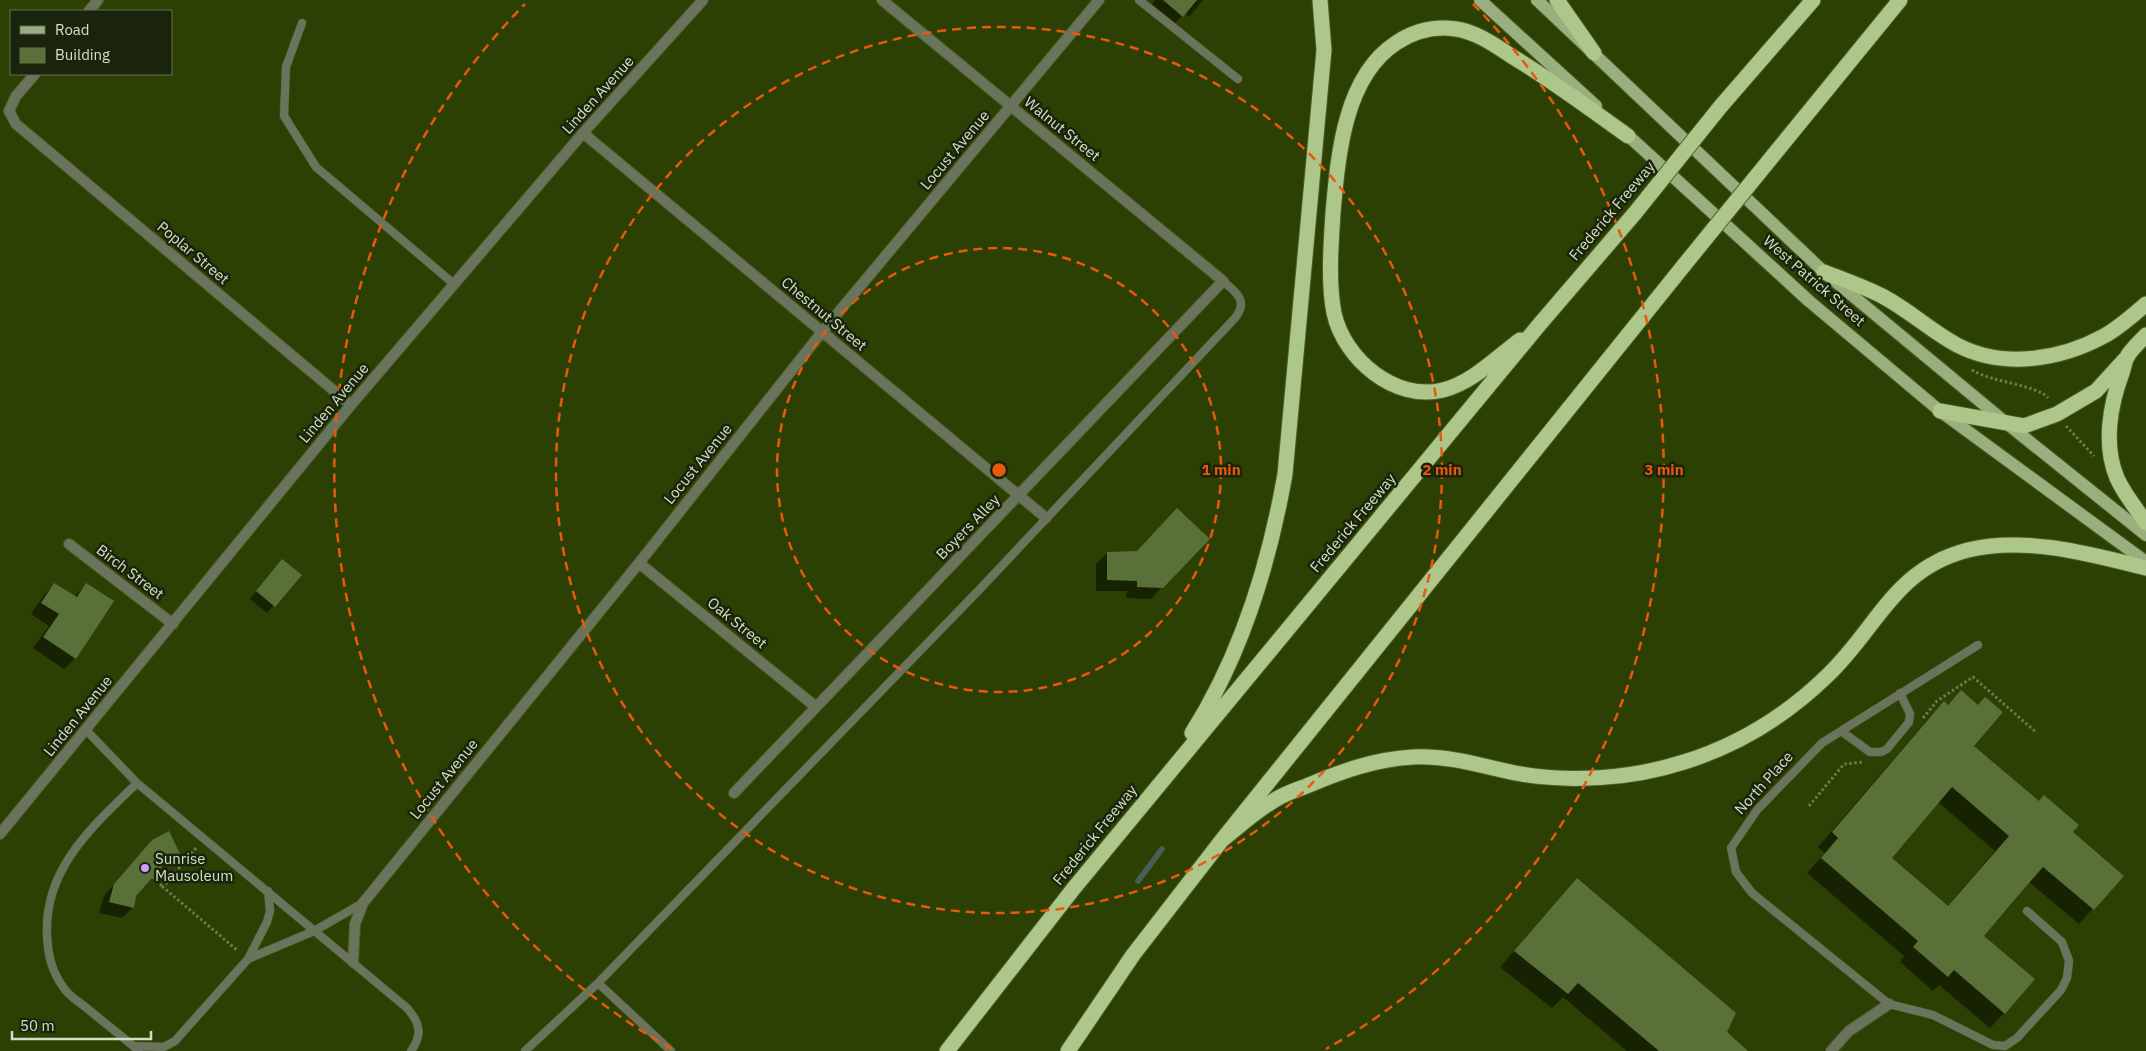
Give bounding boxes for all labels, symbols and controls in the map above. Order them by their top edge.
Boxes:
legend [10,10,172,75]
text: Road [55,20,90,39]
text: Building [55,45,110,64]
street label: Linden Avenue [557,52,638,138]
street label: Walnut Street [1020,92,1104,165]
street label: Locust Avenue [916,106,993,193]
street label: Frederick Freeway [1565,157,1659,264]
street label: Poplar Street [153,217,233,288]
street label: West Patrick Street [1759,231,1869,330]
street label: Chestnut Street [778,272,871,355]
street label: Linden Avenue [295,359,373,447]
street label: Locust Avenue [659,420,736,508]
text: 1 min [1201,460,1241,479]
text: 2 min [1422,460,1462,479]
text: 3 min [1644,460,1684,479]
centre of rings [990,461,1008,479]
street label: Frederick Freeway [1306,469,1400,576]
street label: Boyers Alley [932,490,1004,563]
street label: Birch Street [93,540,168,603]
street label: Oak Street [704,593,771,652]
street label: Linden Avenue [39,671,116,760]
street label: Locust Avenue [405,735,482,823]
street label: North Place [1730,747,1797,818]
street label: Frederick Freeway [1048,780,1141,889]
place label: Sunrise Mausoleum [155,849,233,885]
marker: Sunrise Mausoleum [139,862,151,874]
scale bar [12,1008,151,1040]
text: 50 m [20,1016,55,1035]

